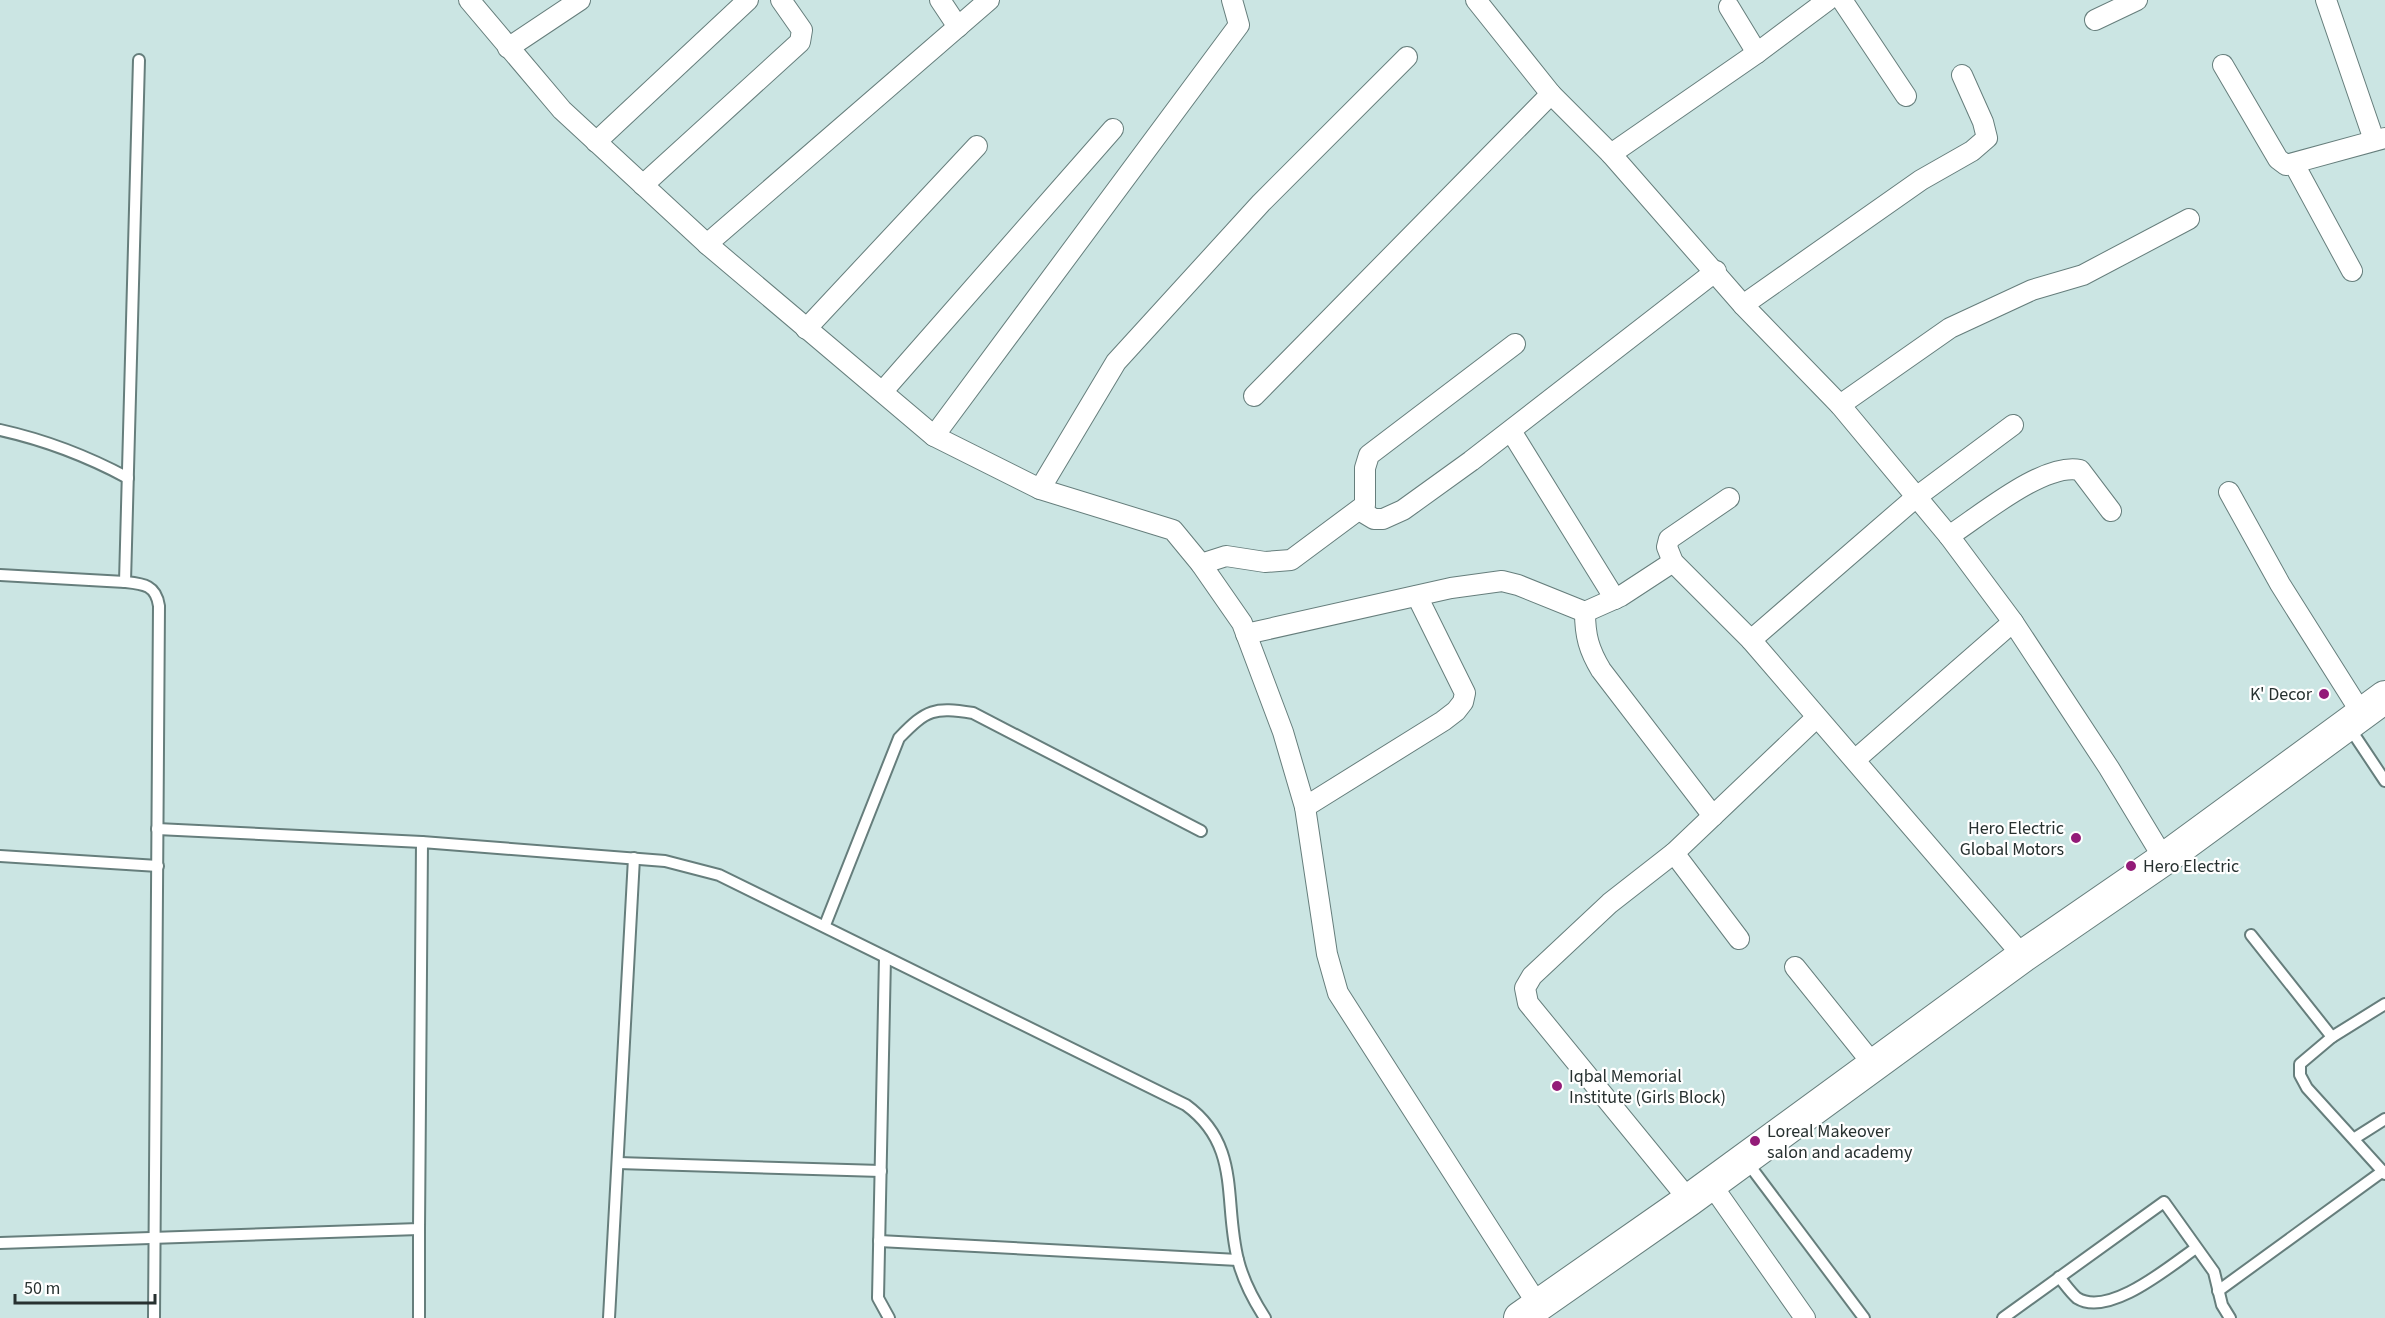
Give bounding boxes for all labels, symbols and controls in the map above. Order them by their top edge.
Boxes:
place label: K' Decor [2250,682,2313,707]
marker: K' Decor [2317,687,2331,701]
place label: Hero Electric Global Motors [1960,816,2064,862]
marker: Hero Electric Global Motors [2069,831,2083,845]
place label: Hero Electric [2143,854,2239,879]
marker: Hero Electric [2124,859,2138,873]
place label: Iqbal Memorial Institute (Girls Block) [1569,1064,1726,1110]
marker: Iqbal Memorial Institute (Girls Block) [1550,1079,1564,1093]
place label: Loreal Makeover salon and academy [1767,1119,1913,1165]
marker: Loreal Makeover salon and academy [1748,1134,1762,1148]
scale bar [15,1267,154,1305]
text: 50 m [24,1276,60,1301]

